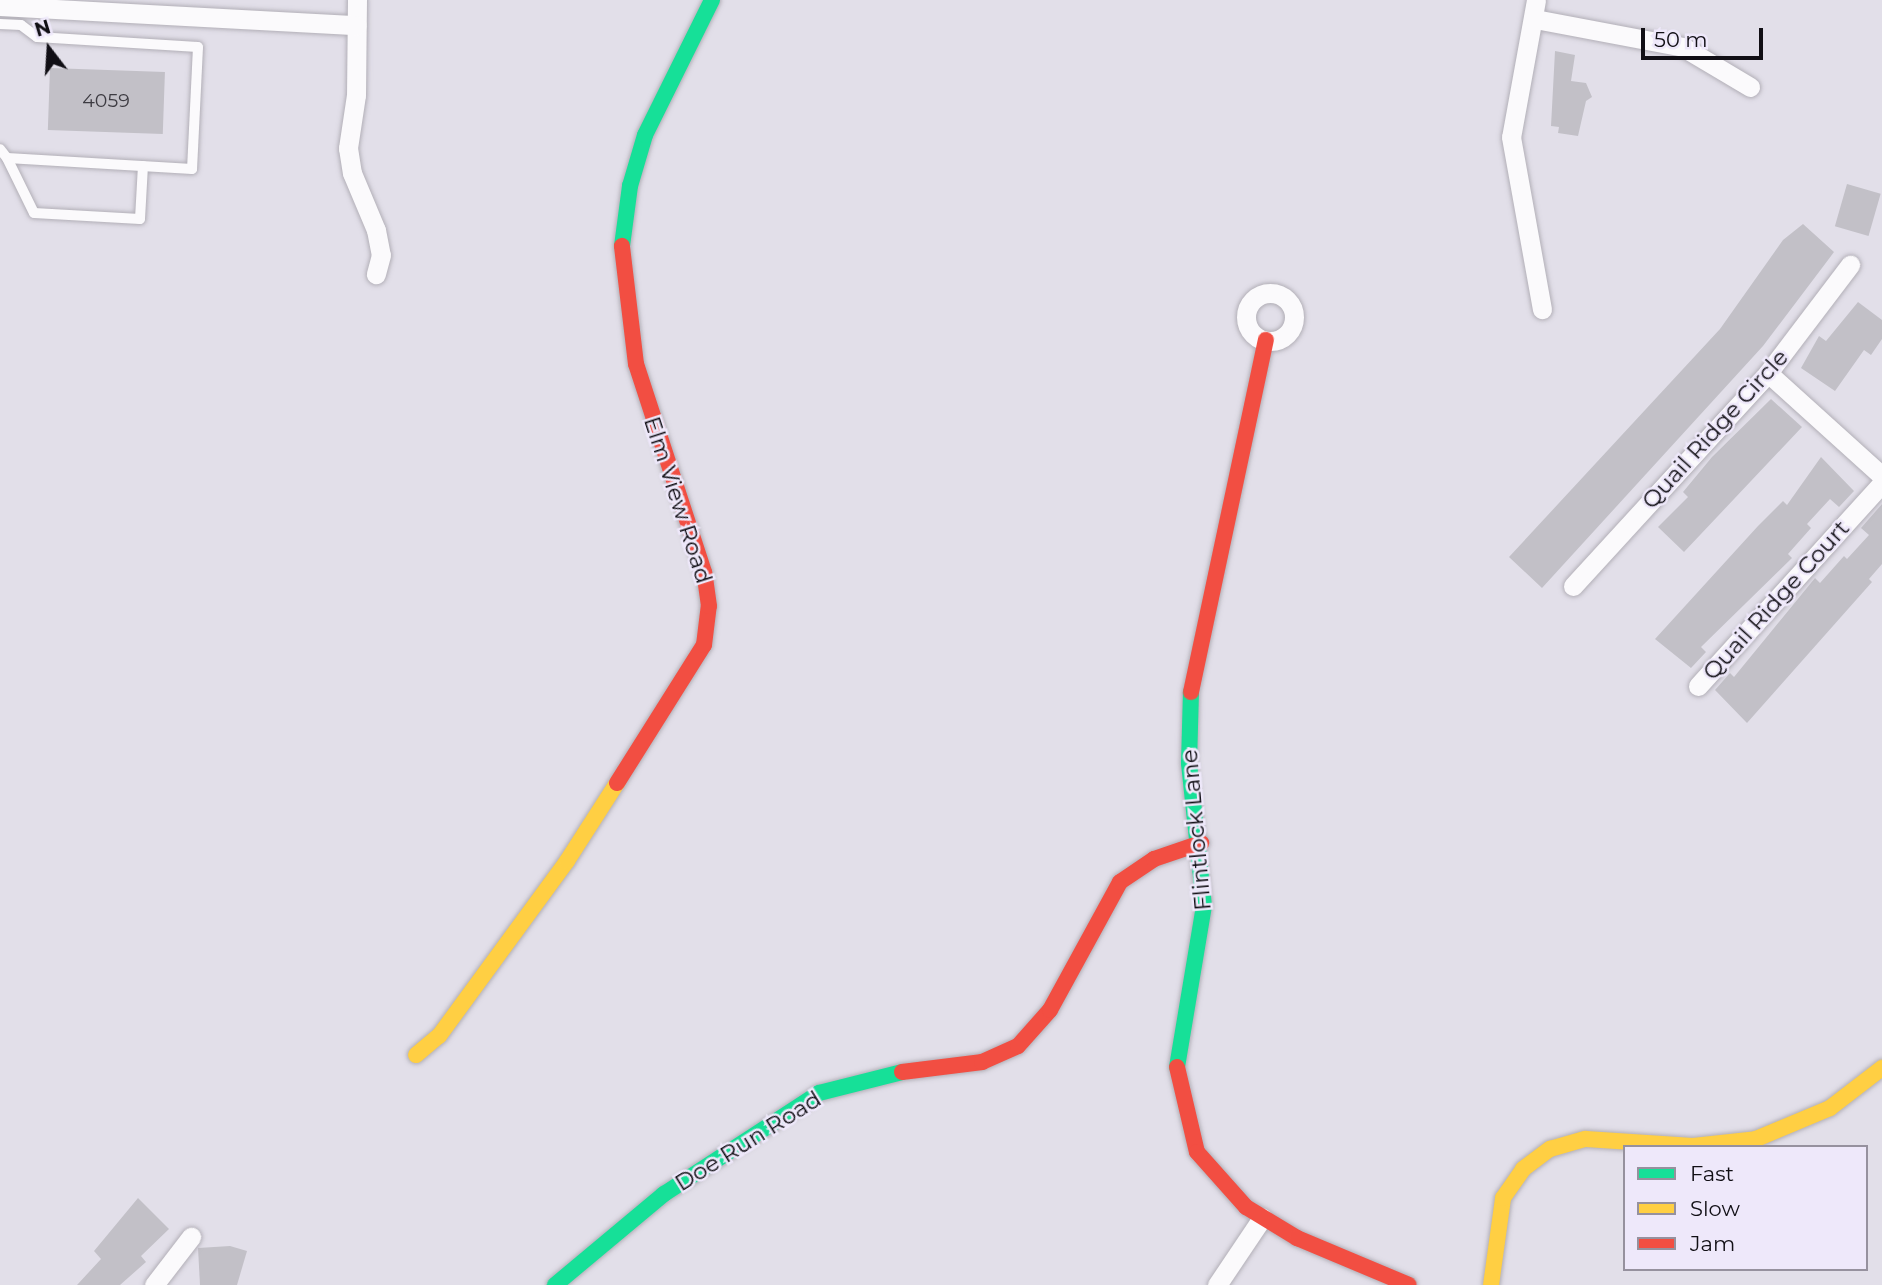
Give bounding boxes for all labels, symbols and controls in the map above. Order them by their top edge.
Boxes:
north arrow [14,14,84,84]
scale bar [1644,14,1766,58]
text: N [32,15,53,42]
text: 50 m [1654,27,1708,52]
house number: 4059 [82,90,130,112]
street label: Quail Ridge Circle [1636,344,1794,514]
street label: Elm View Road [638,413,718,587]
street label: Quail Ridge Court [1697,514,1855,686]
street label: Flintlock Lane [1175,748,1217,912]
street label: Doe Run Road [670,1085,826,1197]
legend [1623,1145,1868,1271]
text: Fast [1690,1161,1734,1186]
text: Slow [1690,1196,1740,1221]
text: Jam [1690,1231,1735,1256]

